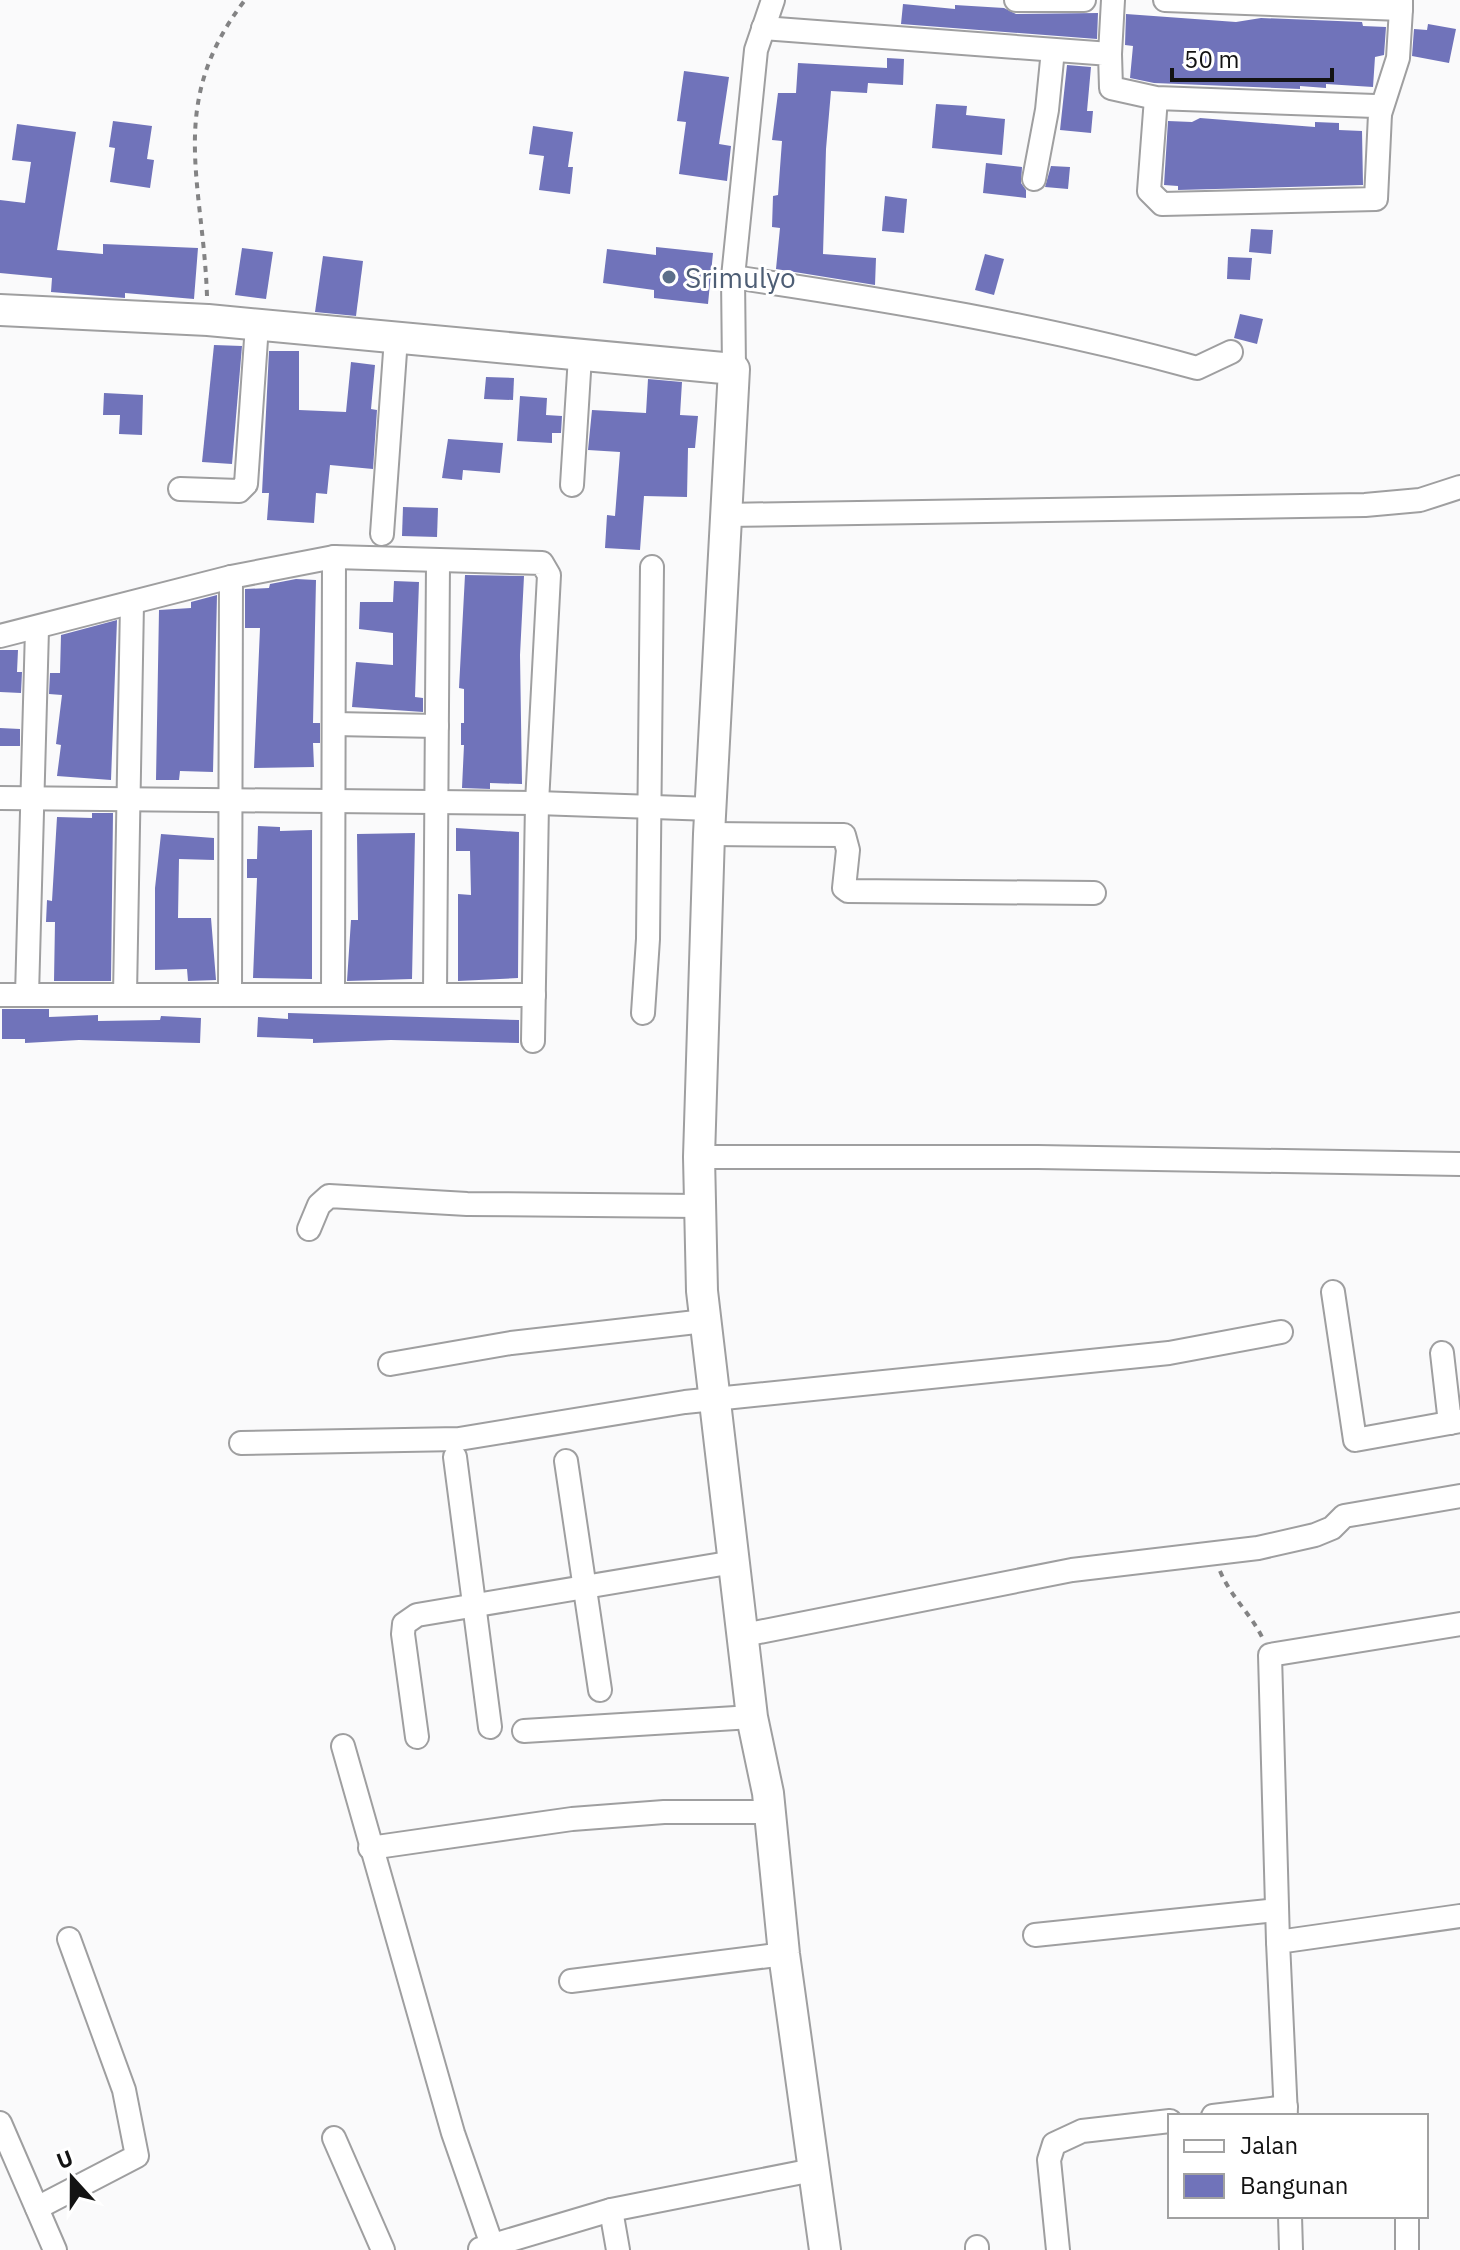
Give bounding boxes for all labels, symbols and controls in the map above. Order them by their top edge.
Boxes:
scale bar [1172,32,1332,82]
text: 50 m [1184,43,1239,75]
place label: Srimulyo [685,259,796,296]
marker: Srimulyo [660,268,678,286]
legend [1168,2114,1428,2218]
text: Jalan [1240,2129,1298,2161]
north arrow [32,2138,112,2218]
text: U [52,2143,77,2175]
text: Bangunan [1240,2169,1348,2201]

